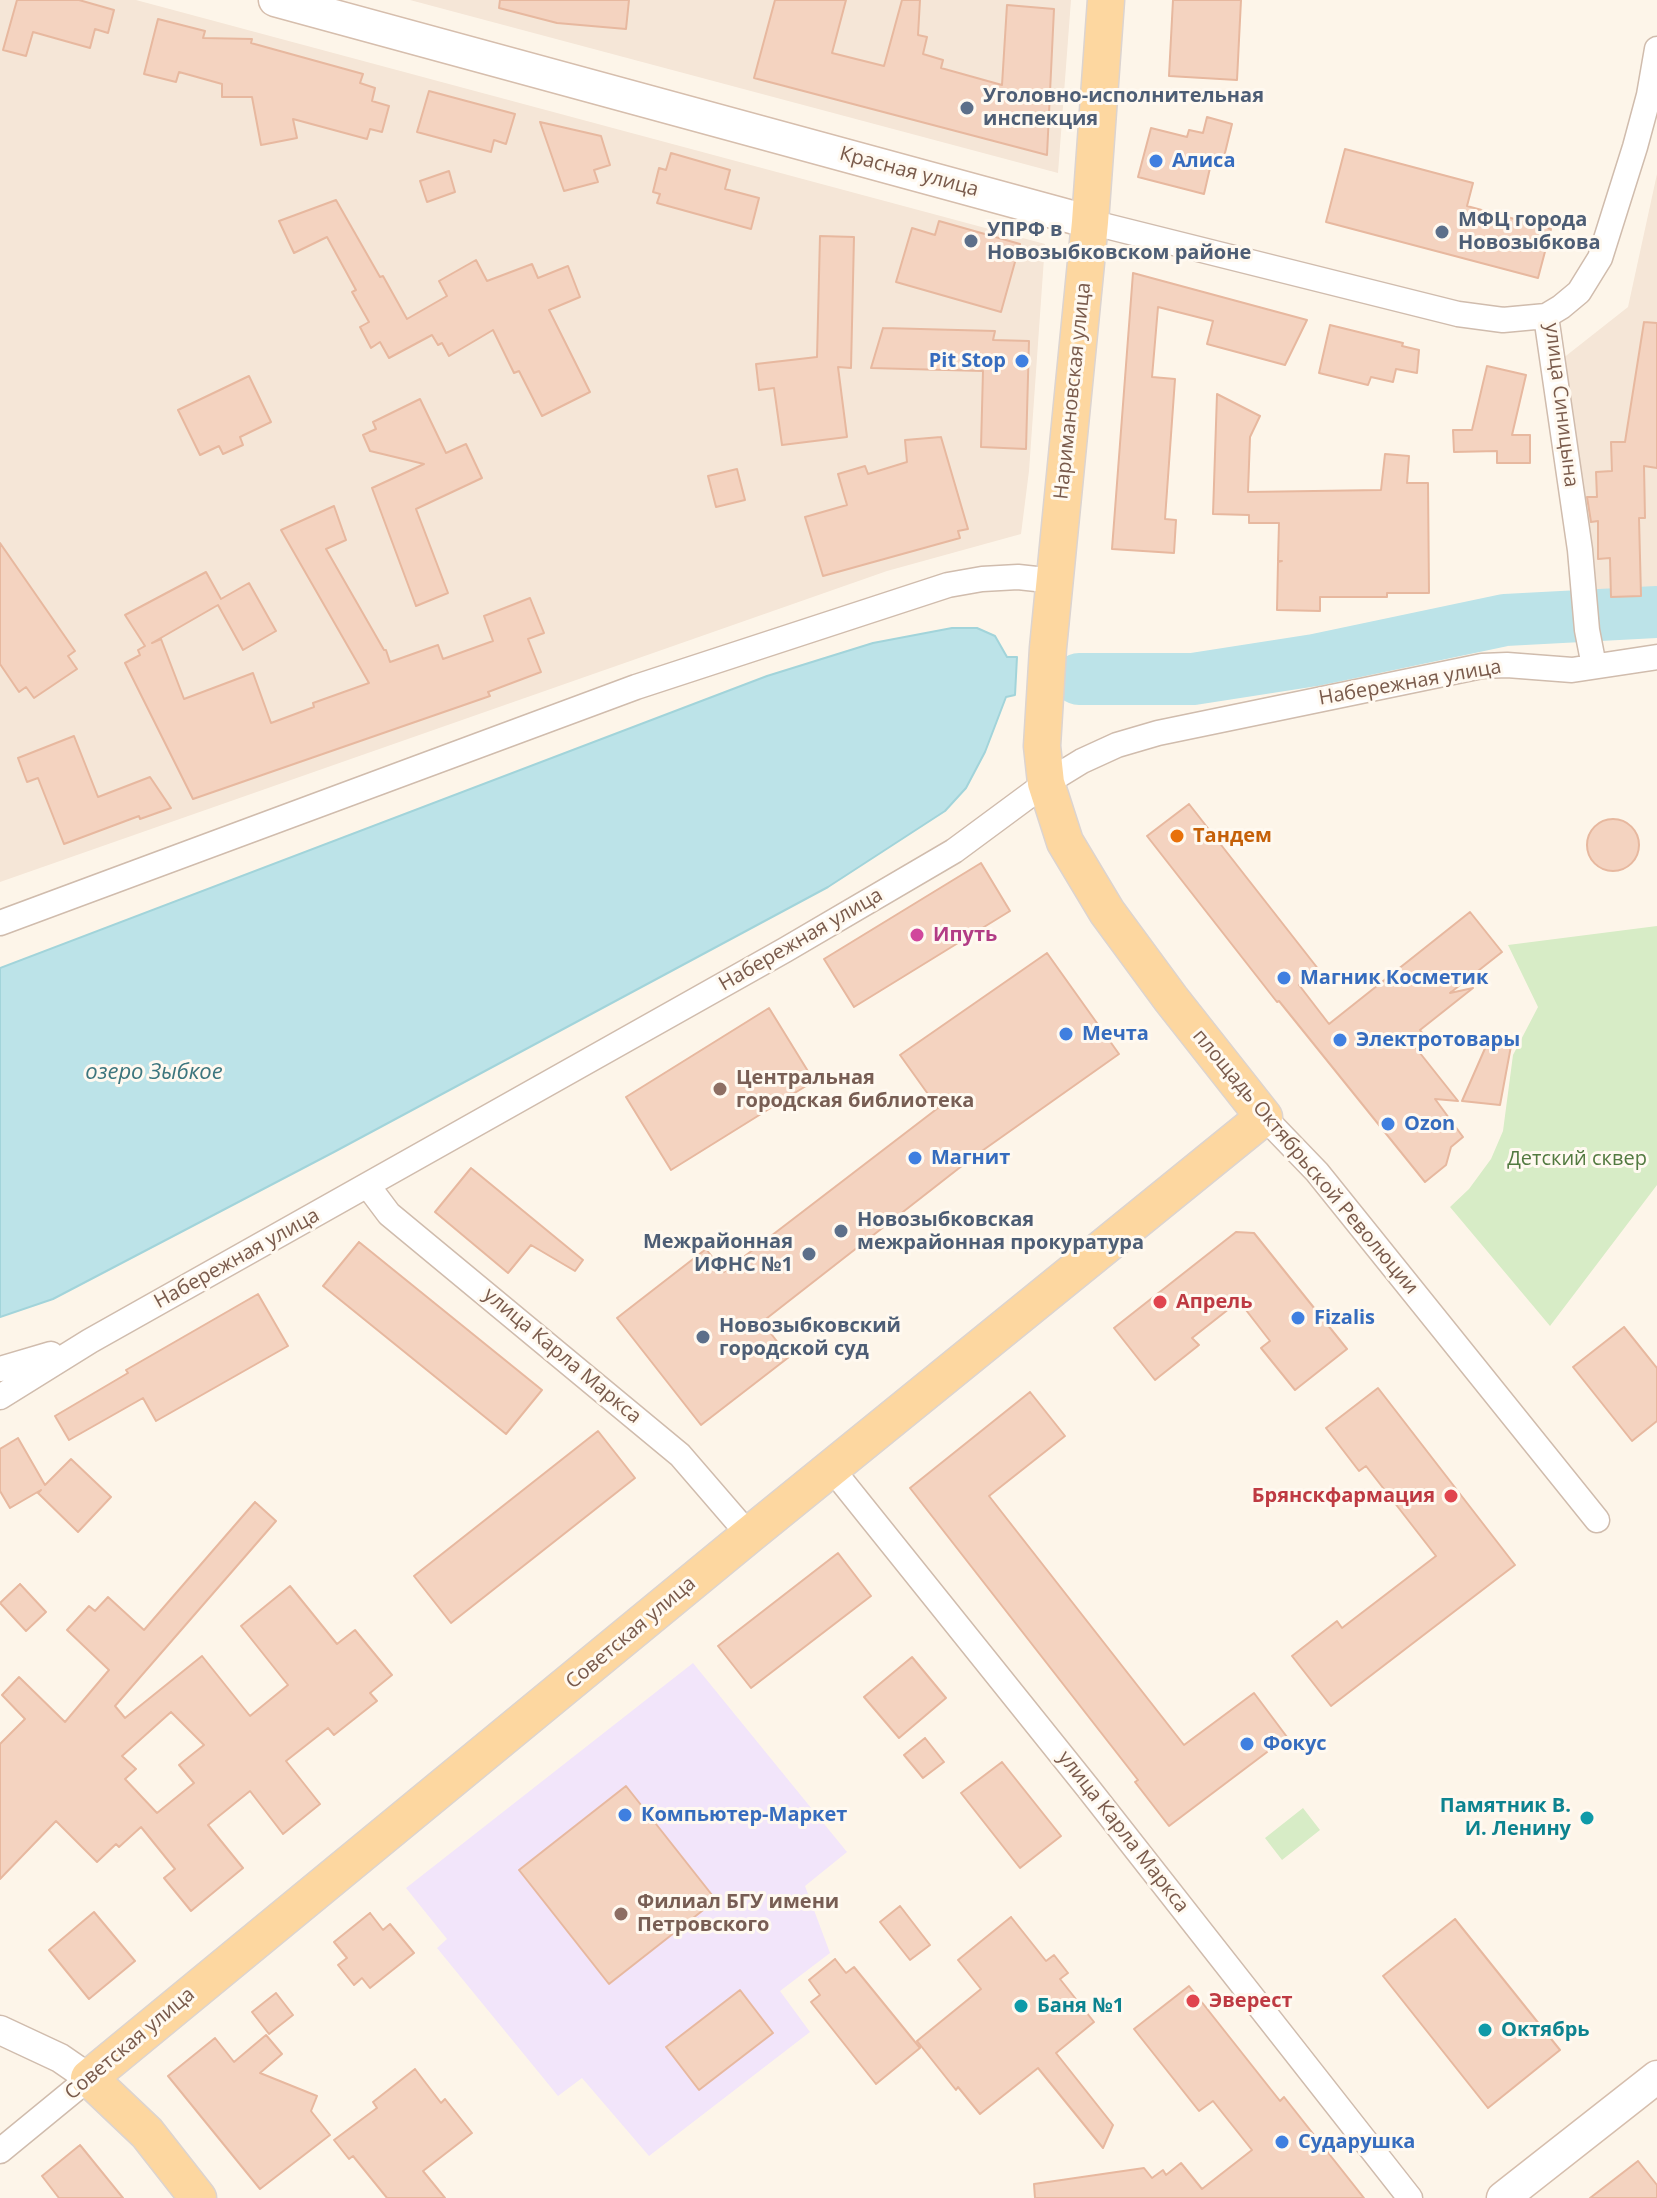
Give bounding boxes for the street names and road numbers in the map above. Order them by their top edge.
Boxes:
street label: Красная улица [837,142,981,202]
street label: Наримановская улица [1050,281,1096,501]
street label: улица Синицына [1539,321,1583,489]
street label: Набережная улица [1317,655,1503,711]
street label: Набережная улица [715,883,887,997]
street label: площадь Октябрьской Революции [1187,1025,1423,1299]
street label: Набережная улица [150,1204,324,1314]
street label: улица Карла Маркса [478,1283,646,1429]
street label: Советская улица [561,1572,701,1694]
street label: улица Карла Маркса [1052,1746,1194,1918]
street label: Советская улица [60,1983,200,2105]

